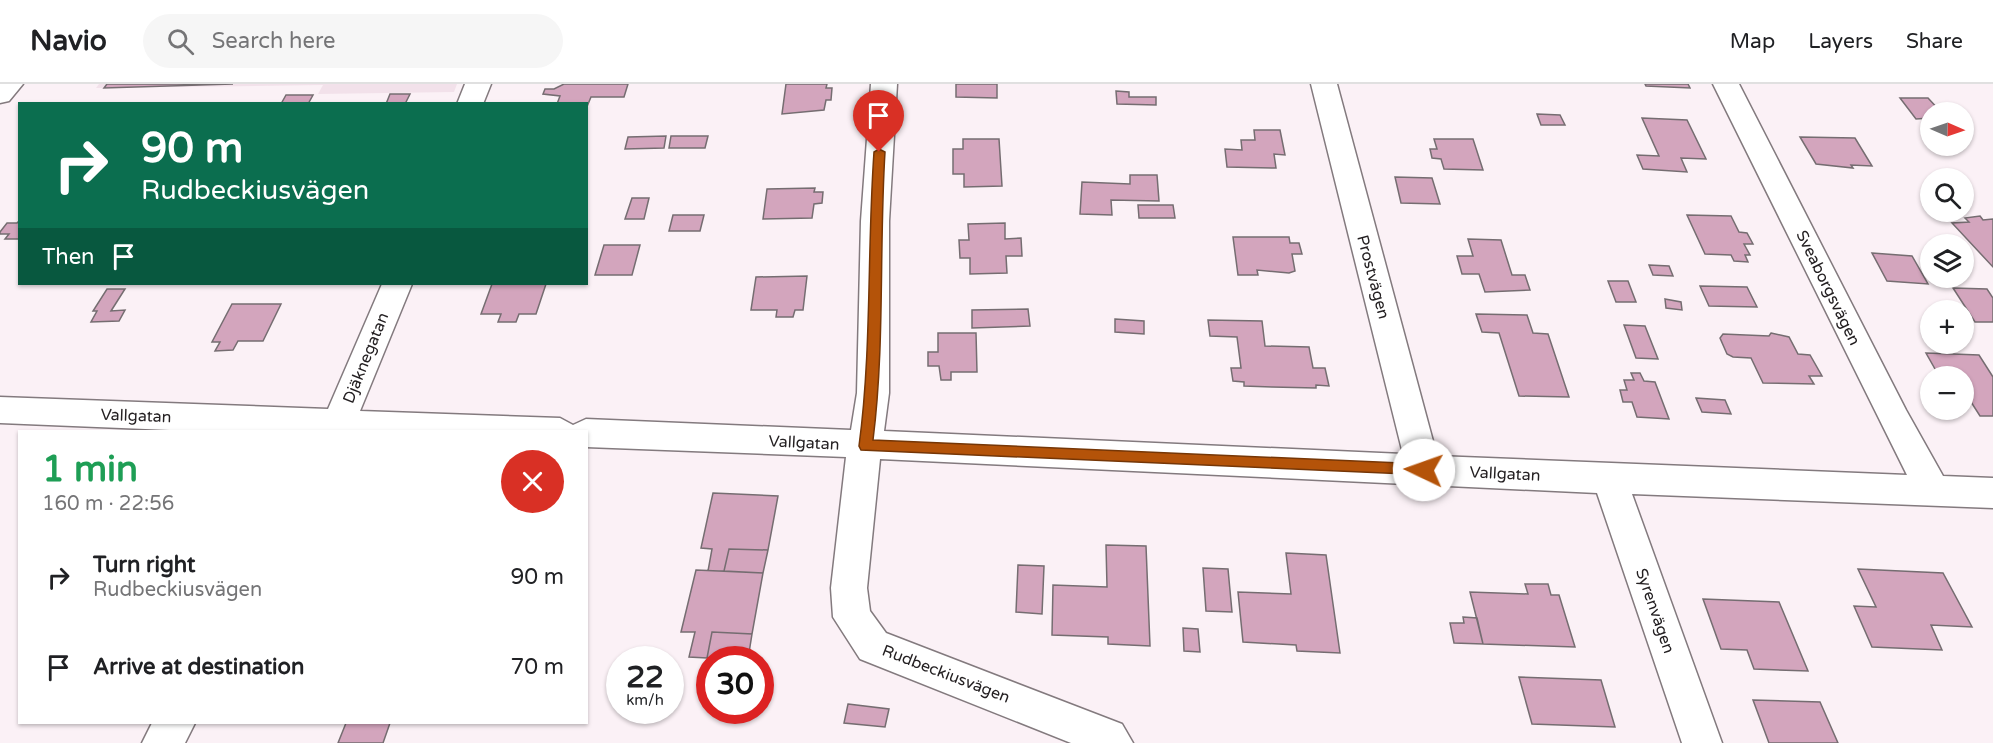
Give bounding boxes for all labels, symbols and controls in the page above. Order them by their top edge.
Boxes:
search box [143,14,563,68]
text: Navio [30,24,107,58]
icon: search [164,25,197,58]
text: Search here [212,28,336,54]
text: Map [1730,29,1775,54]
text: Layers [1808,29,1873,54]
text: Share [1906,29,1963,54]
pin [853,90,904,152]
icon: arrive [862,99,895,132]
north arrow [1920,102,1974,156]
map controls [1920,102,1974,420]
text: 90 m [141,123,243,174]
icon: right [42,126,120,204]
button: search [1920,168,1974,222]
text: Rudbeckiusvägen [141,174,369,207]
street label: Sveaborgsvägen [1792,227,1864,349]
street label: Prostvägen [1352,233,1394,321]
button: layers [1920,234,1974,288]
icon: arrive [107,240,140,273]
text: Then [42,244,95,270]
button: + [1920,300,1974,354]
street label: Djäknegatan [339,310,393,406]
button: − [1920,366,1974,420]
street label: Vallgatan [100,405,172,427]
street label: Vallgatan [768,431,840,455]
position arrow [1392,438,1456,502]
text: 1 min [42,448,138,491]
button: close [501,450,564,513]
street label: Vallgatan [1469,462,1541,486]
text: 160 m · 22:56 [42,492,174,516]
text: Turn right [93,552,195,578]
icon: right [42,561,75,594]
text: 90 m [510,564,564,590]
street label: Syrenvägen [1631,566,1679,656]
text: Rudbeckiusvägen [93,578,262,602]
street label: Rudbeckiusvägen [879,640,1013,708]
speed limit sign: 30 [696,646,774,724]
icon: arrive [42,651,75,684]
text: Arrive at destination [93,654,304,680]
text: 70 m [510,654,564,680]
text: 22 [626,659,664,696]
text: km/h [626,691,664,709]

